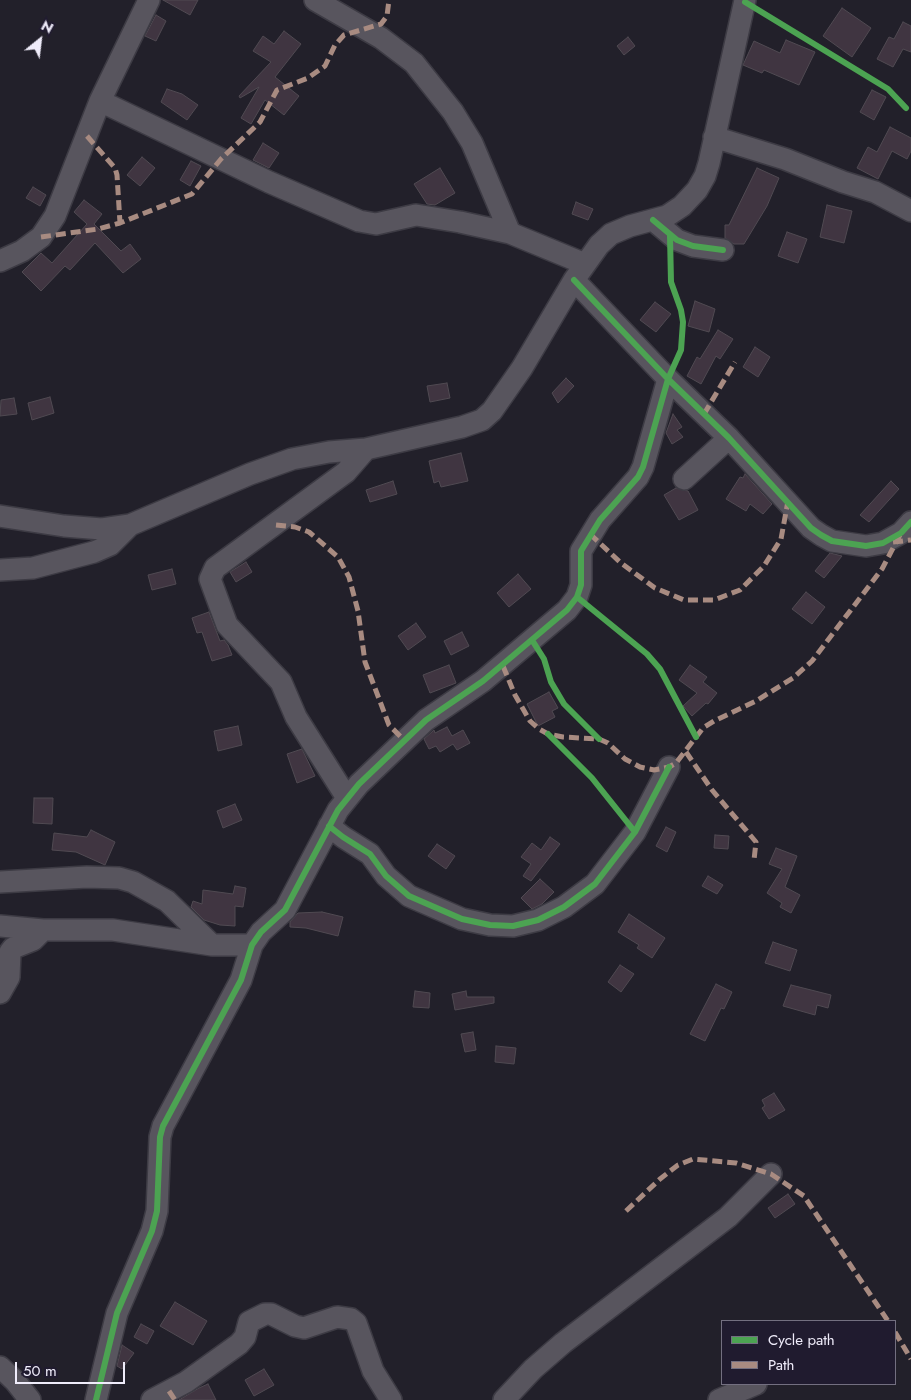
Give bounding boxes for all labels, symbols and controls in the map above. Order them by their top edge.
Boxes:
north arrow [15,15,65,65]
text: N [38,15,57,38]
legend [721,1320,896,1385]
text: Cycle path [768,1329,835,1351]
scale bar [18,1352,128,1384]
text: Path [768,1354,794,1376]
text: 50 m [23,1360,57,1382]

